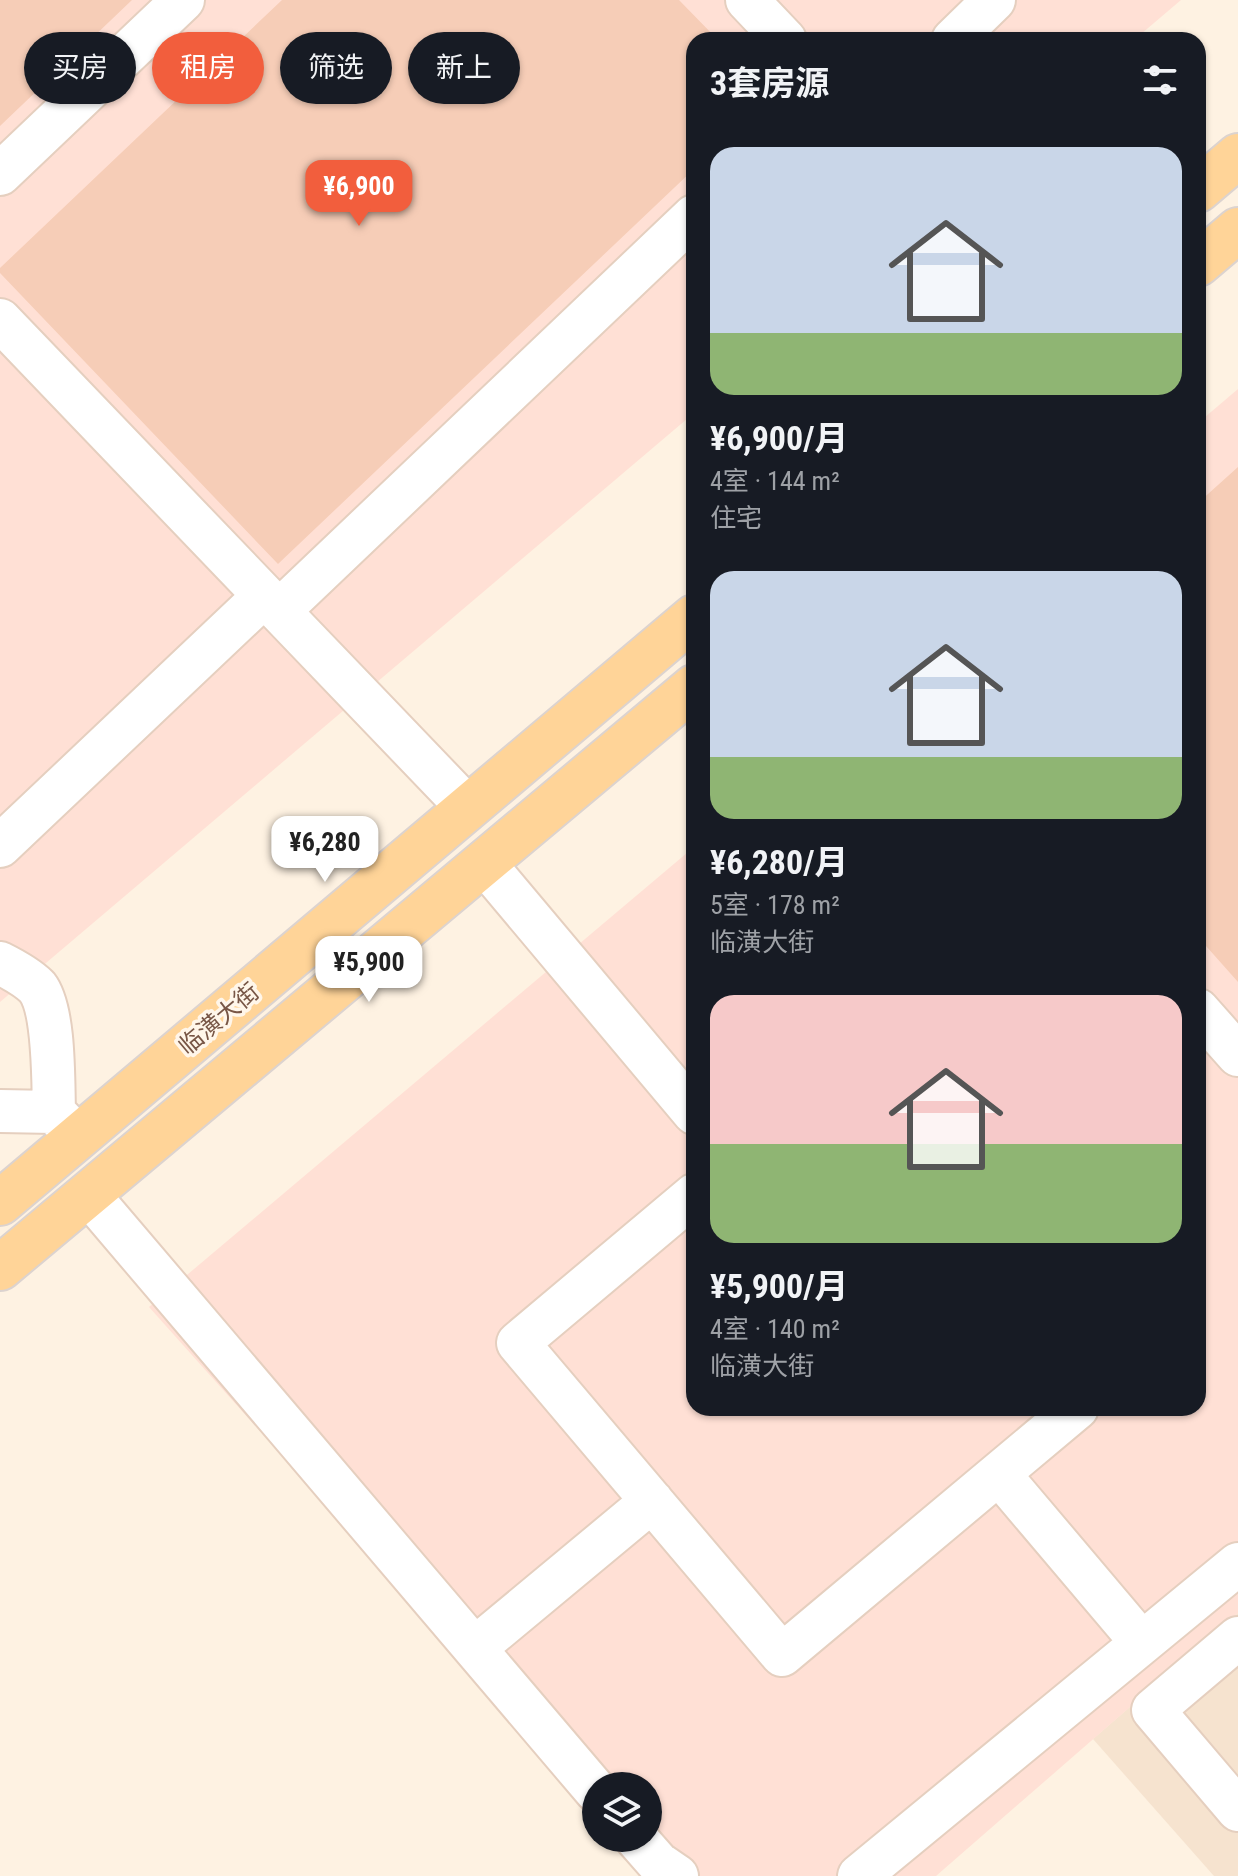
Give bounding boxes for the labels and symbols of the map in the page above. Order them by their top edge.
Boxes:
pin: ¥6,900 [294,160,424,228]
pin: ¥6,280 [260,816,390,884]
pin: ¥5,900 [304,936,434,1004]
street label: 临潢大街 [173,977,265,1061]

